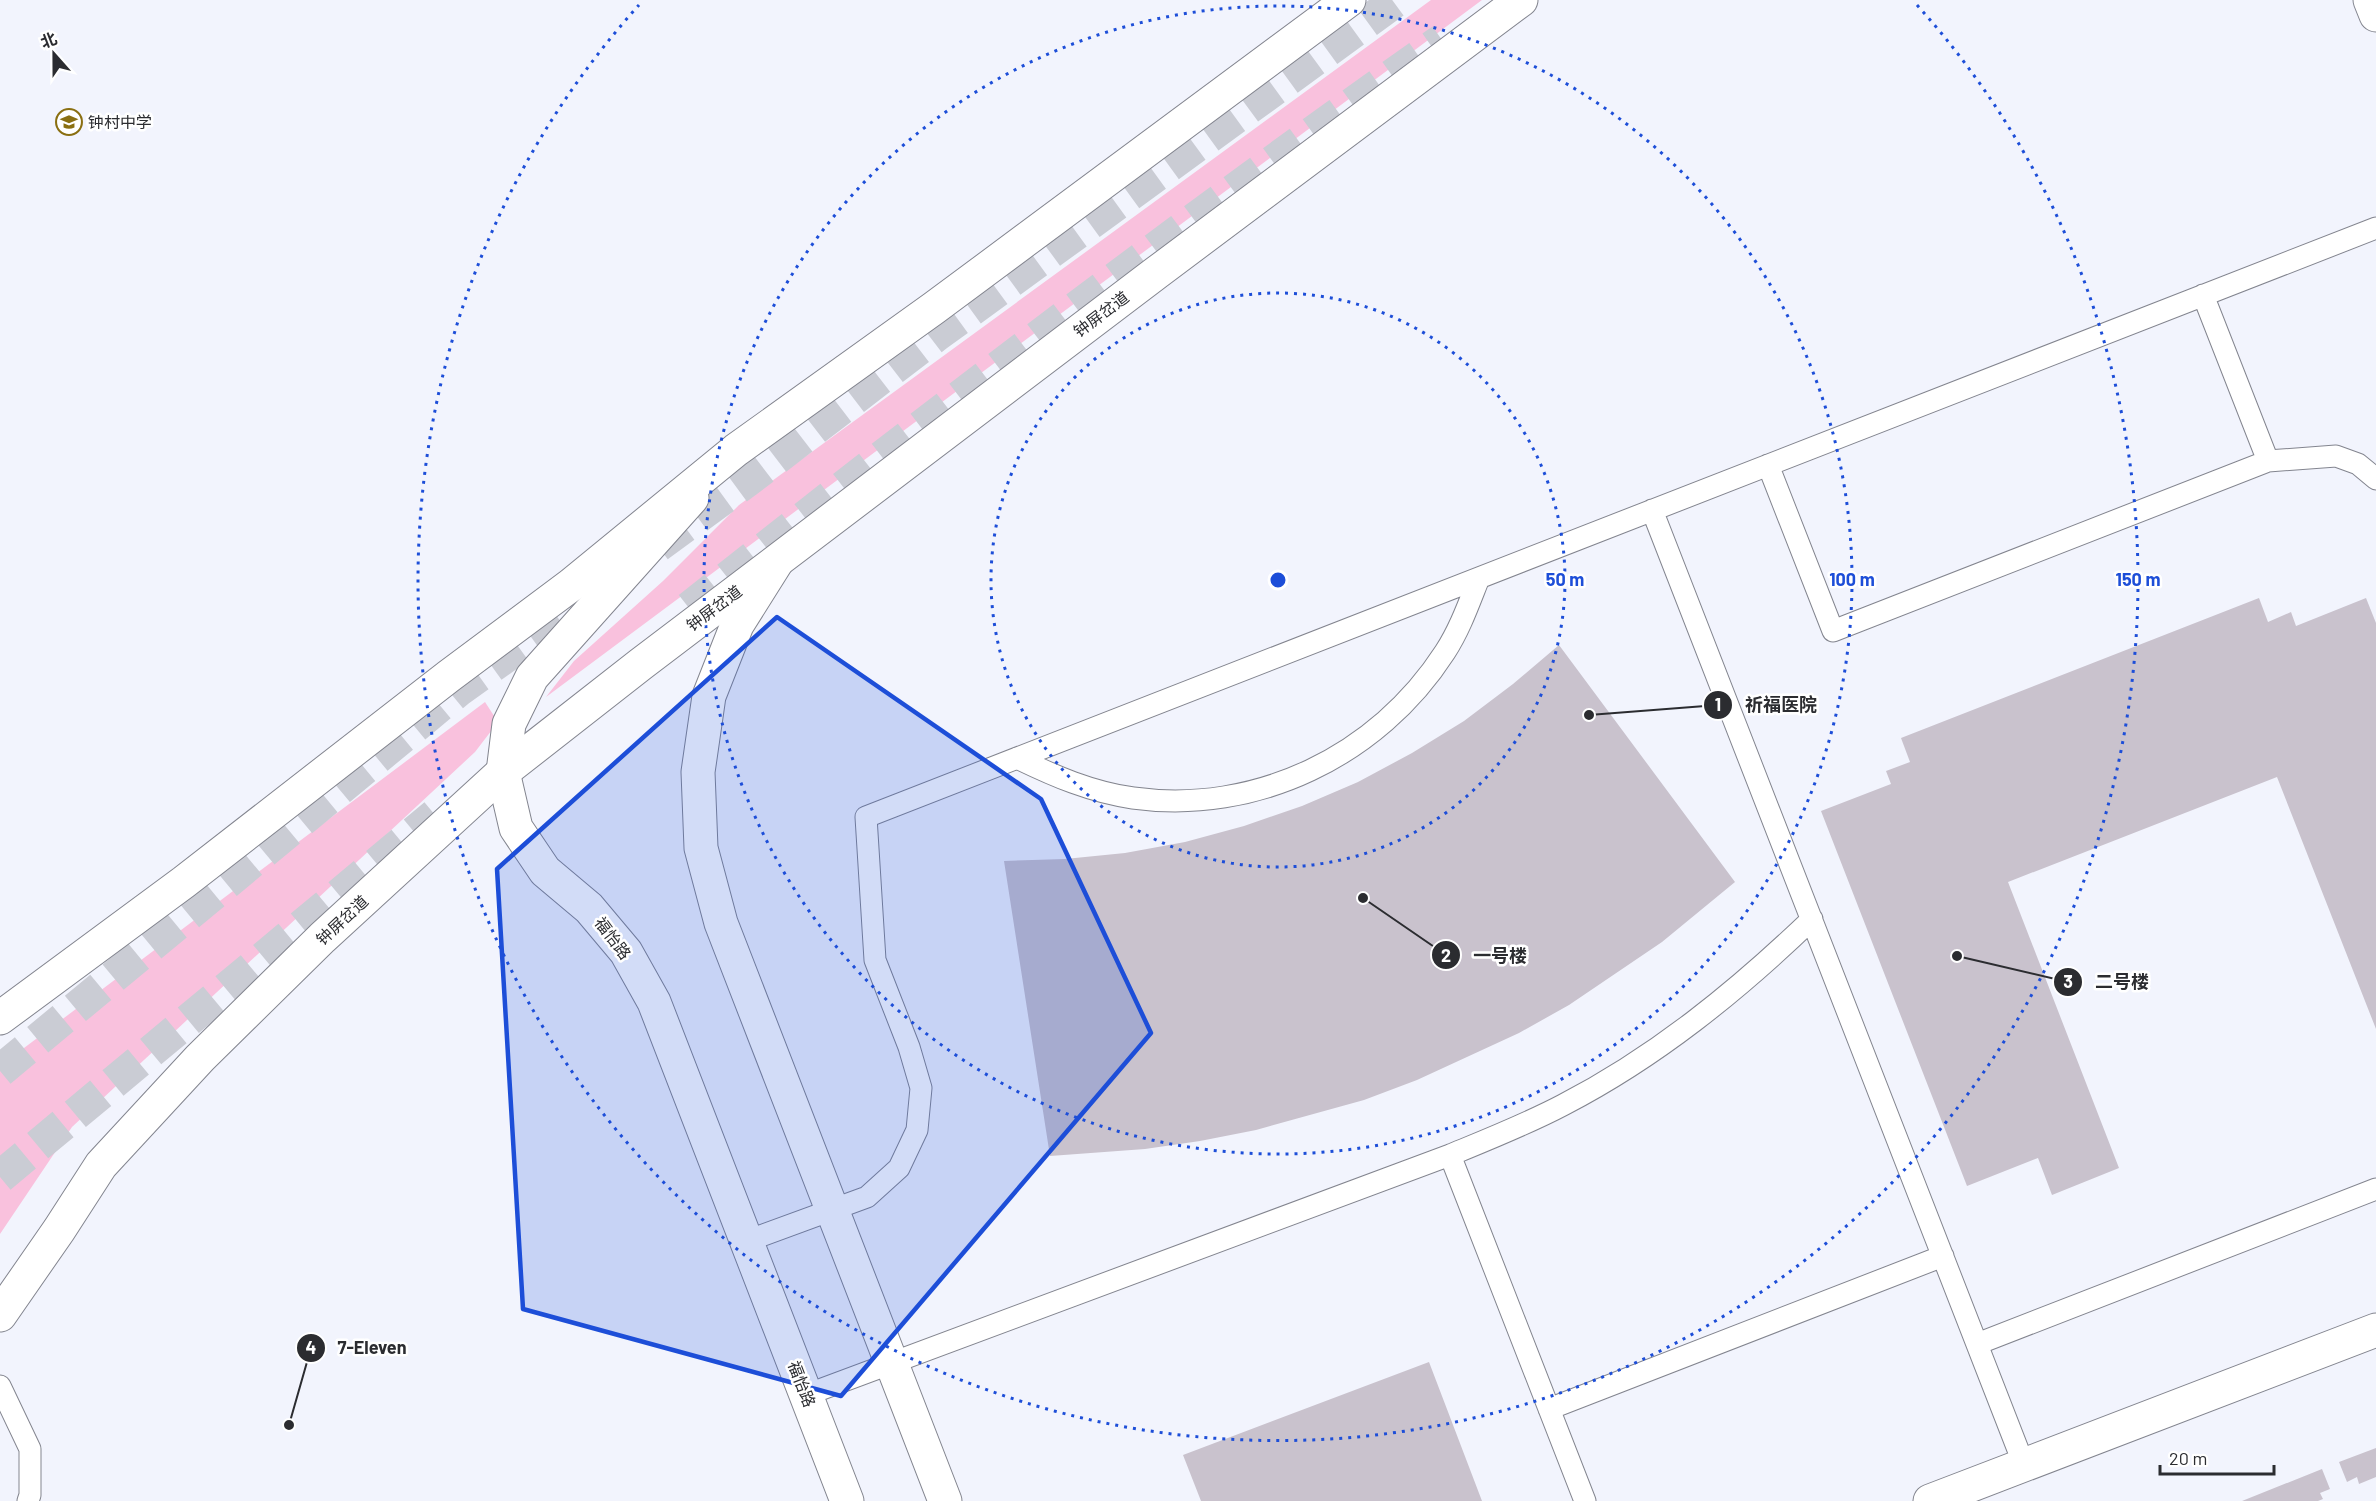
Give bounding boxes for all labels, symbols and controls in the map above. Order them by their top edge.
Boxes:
north arrow [24,24,84,84]
text: 北 [38,28,59,51]
school or university icon: 钟村中学 [54,107,84,137]
place label: 钟村中学 [88,112,152,131]
street label: 钟屏岔道 [1069,287,1132,340]
text: 50 m [1546,568,1584,590]
text: 100 m [1829,568,1875,590]
text: 150 m [2116,568,2160,590]
centre of rings [1268,570,1288,590]
street label: 钟屏岔道 [682,581,745,634]
callout: 祈福医院 [1703,687,1829,723]
text: 1 [1715,693,1721,715]
text: 祈福医院 [1745,693,1817,715]
street label: 钟屏岔道 [312,891,372,948]
street label: 福怡路 [591,913,635,963]
callout: 一号楼 [1431,937,1539,973]
text: 2 [1441,944,1451,966]
text: 一号楼 [1473,944,1527,966]
callout: 二号楼 [2053,964,2161,1000]
text: 3 [2063,970,2073,992]
text: 二号楼 [2095,970,2149,992]
callout: 7-Eleven [296,1330,419,1366]
text: 4 [306,1336,317,1358]
text: 7-Eleven [338,1336,406,1358]
street label: 福怡路 [785,1358,820,1410]
scale bar [2160,1438,2274,1476]
text: 20 m [2169,1447,2207,1469]

